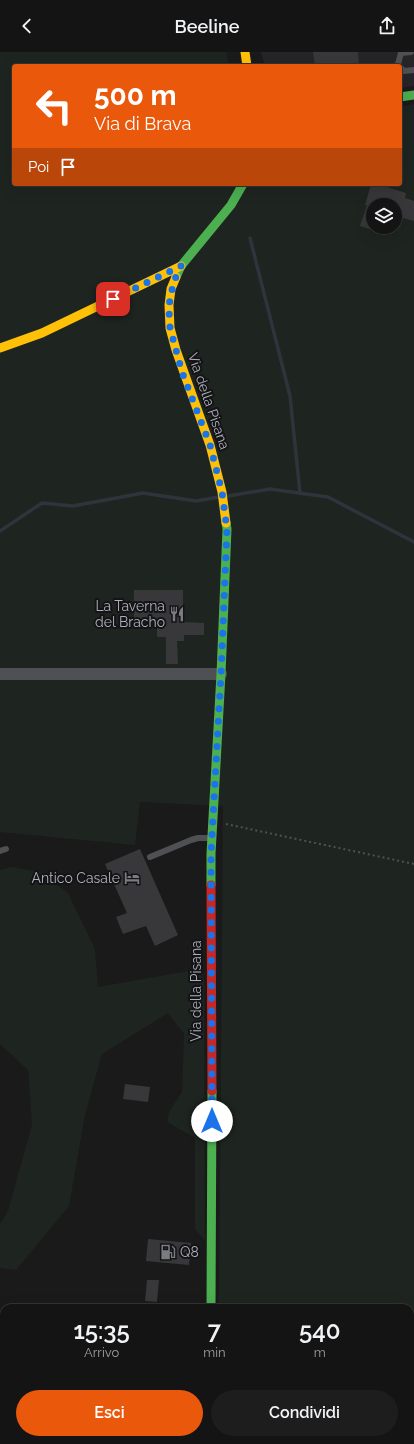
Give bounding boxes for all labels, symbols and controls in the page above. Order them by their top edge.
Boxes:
icon: back [16,15,38,37]
icon: share [376,15,398,37]
text: Beeline [175,16,239,37]
text: 500 m [94,79,177,112]
icon: left [28,80,80,132]
text: Via di Brava [94,113,191,134]
icon: arrive [57,156,79,178]
text: Poi [28,158,49,176]
map controls [366,198,402,234]
button: layers [366,198,402,234]
pin [96,282,130,316]
icon: arrive [102,288,124,310]
street label: Via della Pisana [185,350,233,452]
place label: La Taverna del Bracho [95,598,165,630]
restaurant icon: La Taverna del Bracho [168,605,186,623]
hotel icon: Antico Casale [123,869,141,887]
place label: Antico Casale [32,870,120,886]
street label: Via della Pisana [188,940,204,1042]
position arrow [191,1100,233,1142]
fuel station icon: Q8 [159,1243,177,1261]
place label: Q8 [180,1244,199,1260]
text: 15:35 [73,1316,130,1345]
text: 7 [208,1316,221,1345]
text: 540 [299,1316,341,1345]
text: Arrivo [84,1345,119,1360]
text: min [203,1345,226,1360]
text: m [314,1345,326,1360]
button: Esci [16,1390,203,1436]
button: Condividi [211,1390,398,1436]

